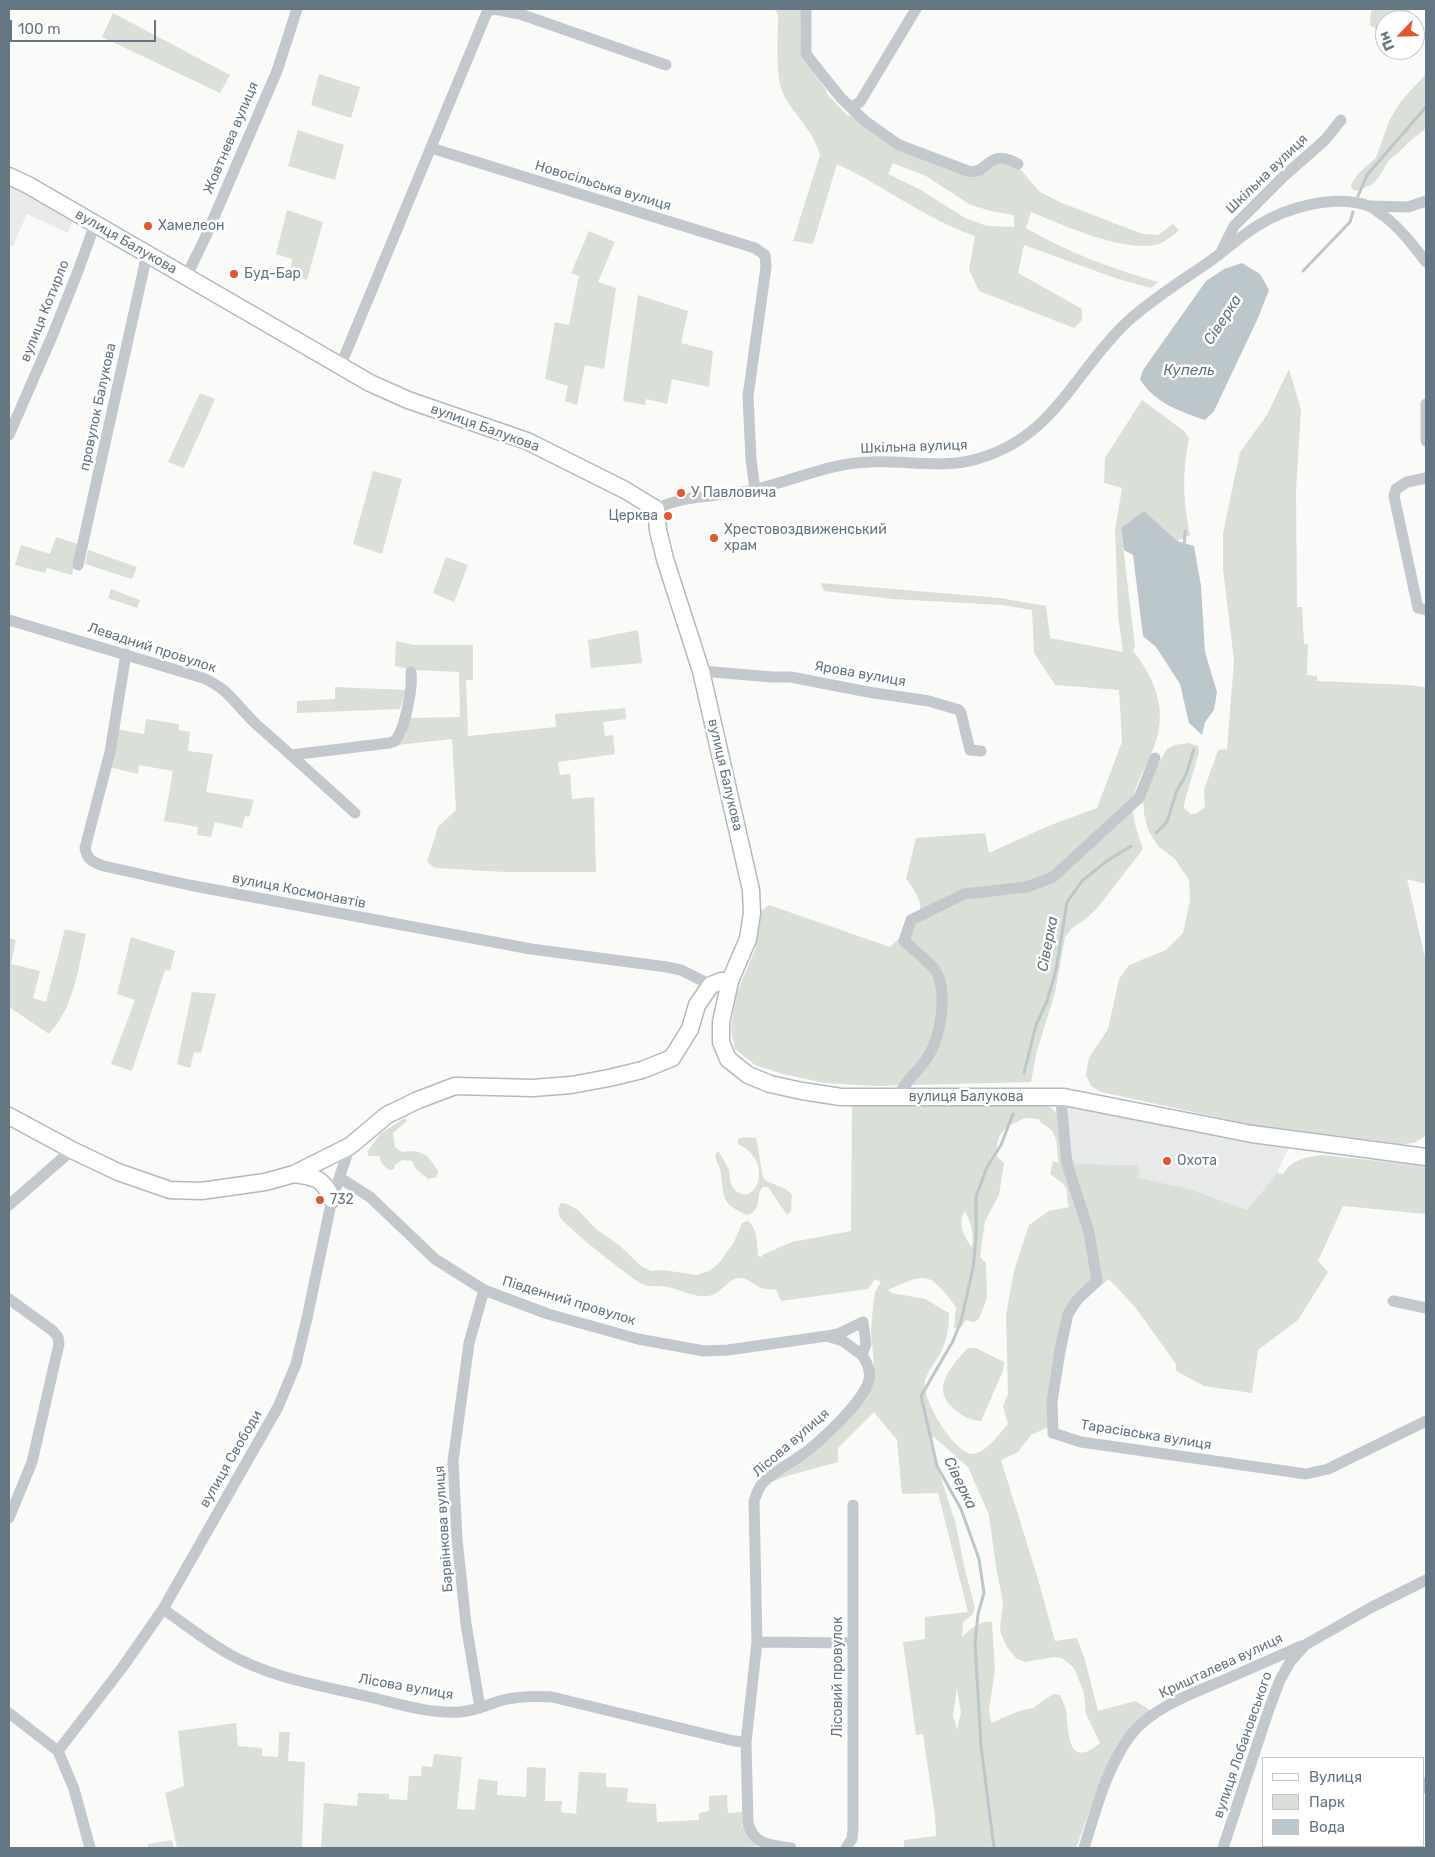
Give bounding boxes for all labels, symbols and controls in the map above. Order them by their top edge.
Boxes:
scale bar [12,10,159,42]
north arrow [1375,10,1425,60]
text: 100 m [18,20,60,38]
text: Пн [1375,29,1398,53]
street label: Жовтнева вулиця [200,79,262,197]
street label: Шкільна вулиця [1223,131,1311,217]
street label: Новосільська вулиця [533,157,673,215]
street label: вулиця Балукова [72,206,180,278]
place label: Хамелеон [158,218,224,234]
marker: Хамелеон [142,220,154,232]
street label: вулиця Котирло [17,258,73,364]
place label: Буд-Бар [244,266,301,282]
marker: Буд-Бар [228,268,240,280]
water label: Сіверка [1200,292,1246,348]
street label: провулок Балукова [76,342,120,472]
water label: Купель [1164,362,1214,380]
street label: вулиця Балукова [428,400,542,456]
street label: Шкільна вулиця [860,437,968,457]
place label: У Павловича [691,485,776,501]
marker: У Павловича [675,487,687,499]
place label: Церква [609,508,658,524]
marker: Церква [662,510,674,522]
place label: Хрестовоздвиженський храм [724,522,887,554]
marker: Хрестовоздвиженський храм [708,532,720,544]
street label: Левадний провулок [86,619,218,677]
street label: Ярова вулиця [813,658,907,690]
street label: вулиця Балукова [704,717,746,833]
street label: вулиця Космонавтів [231,870,367,912]
water label: Сіверка [1034,915,1062,973]
street label: вулиця Балукова [909,1089,1023,1105]
place label: Охота [1177,1153,1217,1169]
marker: Охота [1161,1155,1173,1167]
place label: 732 [330,1192,354,1208]
marker: 732 [314,1194,326,1206]
street label: Південний провулок [500,1273,638,1329]
street label: Лісова вулиця [749,1405,833,1481]
street label: вулиця Свободи [196,1407,266,1511]
street label: Тарасівська вулиця [1079,1416,1213,1454]
water label: Сіверка [940,1454,980,1512]
street label: Барвінкова вулиця [431,1465,457,1593]
street label: Лісовий провулок [830,1617,846,1737]
street label: Кришталева вулиця [1156,1630,1286,1702]
street label: Лісова вулиця [357,1670,455,1704]
street label: вулиця Лобановського [1210,1670,1276,1820]
legend [1262,1757,1425,1847]
text: Вулиця [1309,1768,1362,1786]
text: Парк [1309,1793,1345,1811]
text: Вода [1309,1818,1345,1836]

